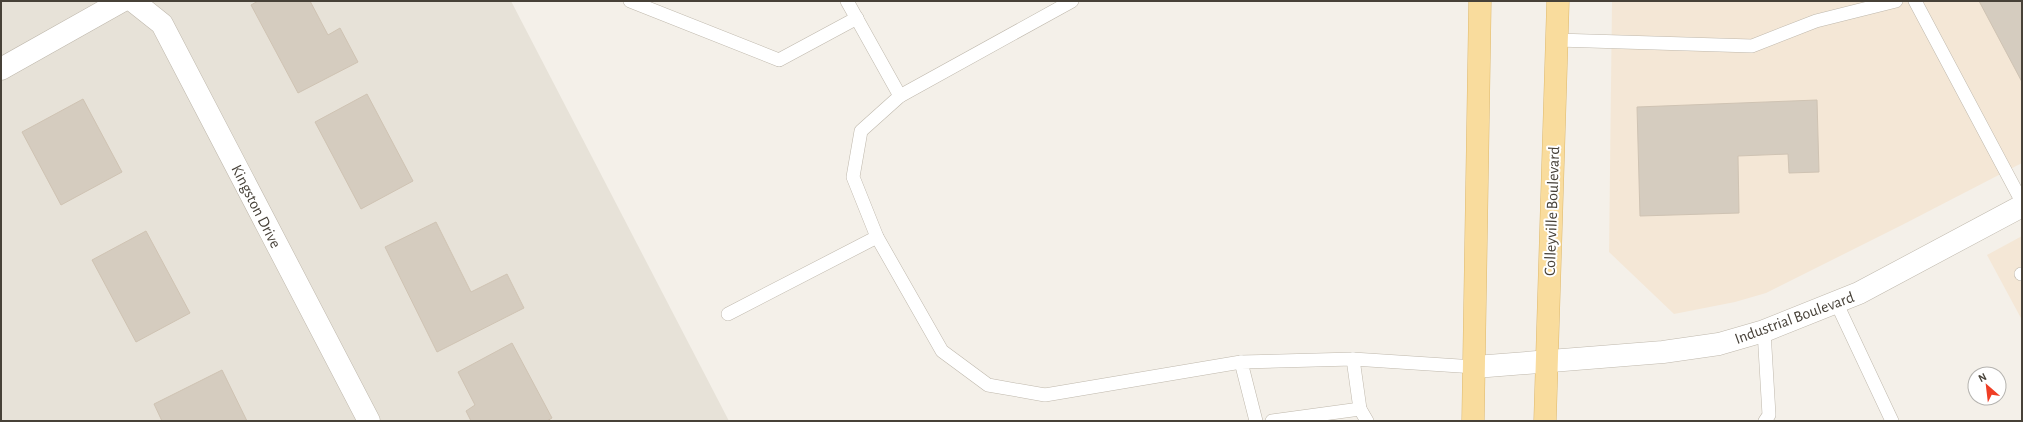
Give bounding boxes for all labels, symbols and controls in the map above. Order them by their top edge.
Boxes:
street label: Colleyville Boulevard [1542,146,1563,276]
street label: Kingston Drive [228,162,284,251]
street label: Industrial Boulevard [1732,289,1856,347]
north arrow [1967,366,2007,406]
text: N [1977,371,1989,384]

